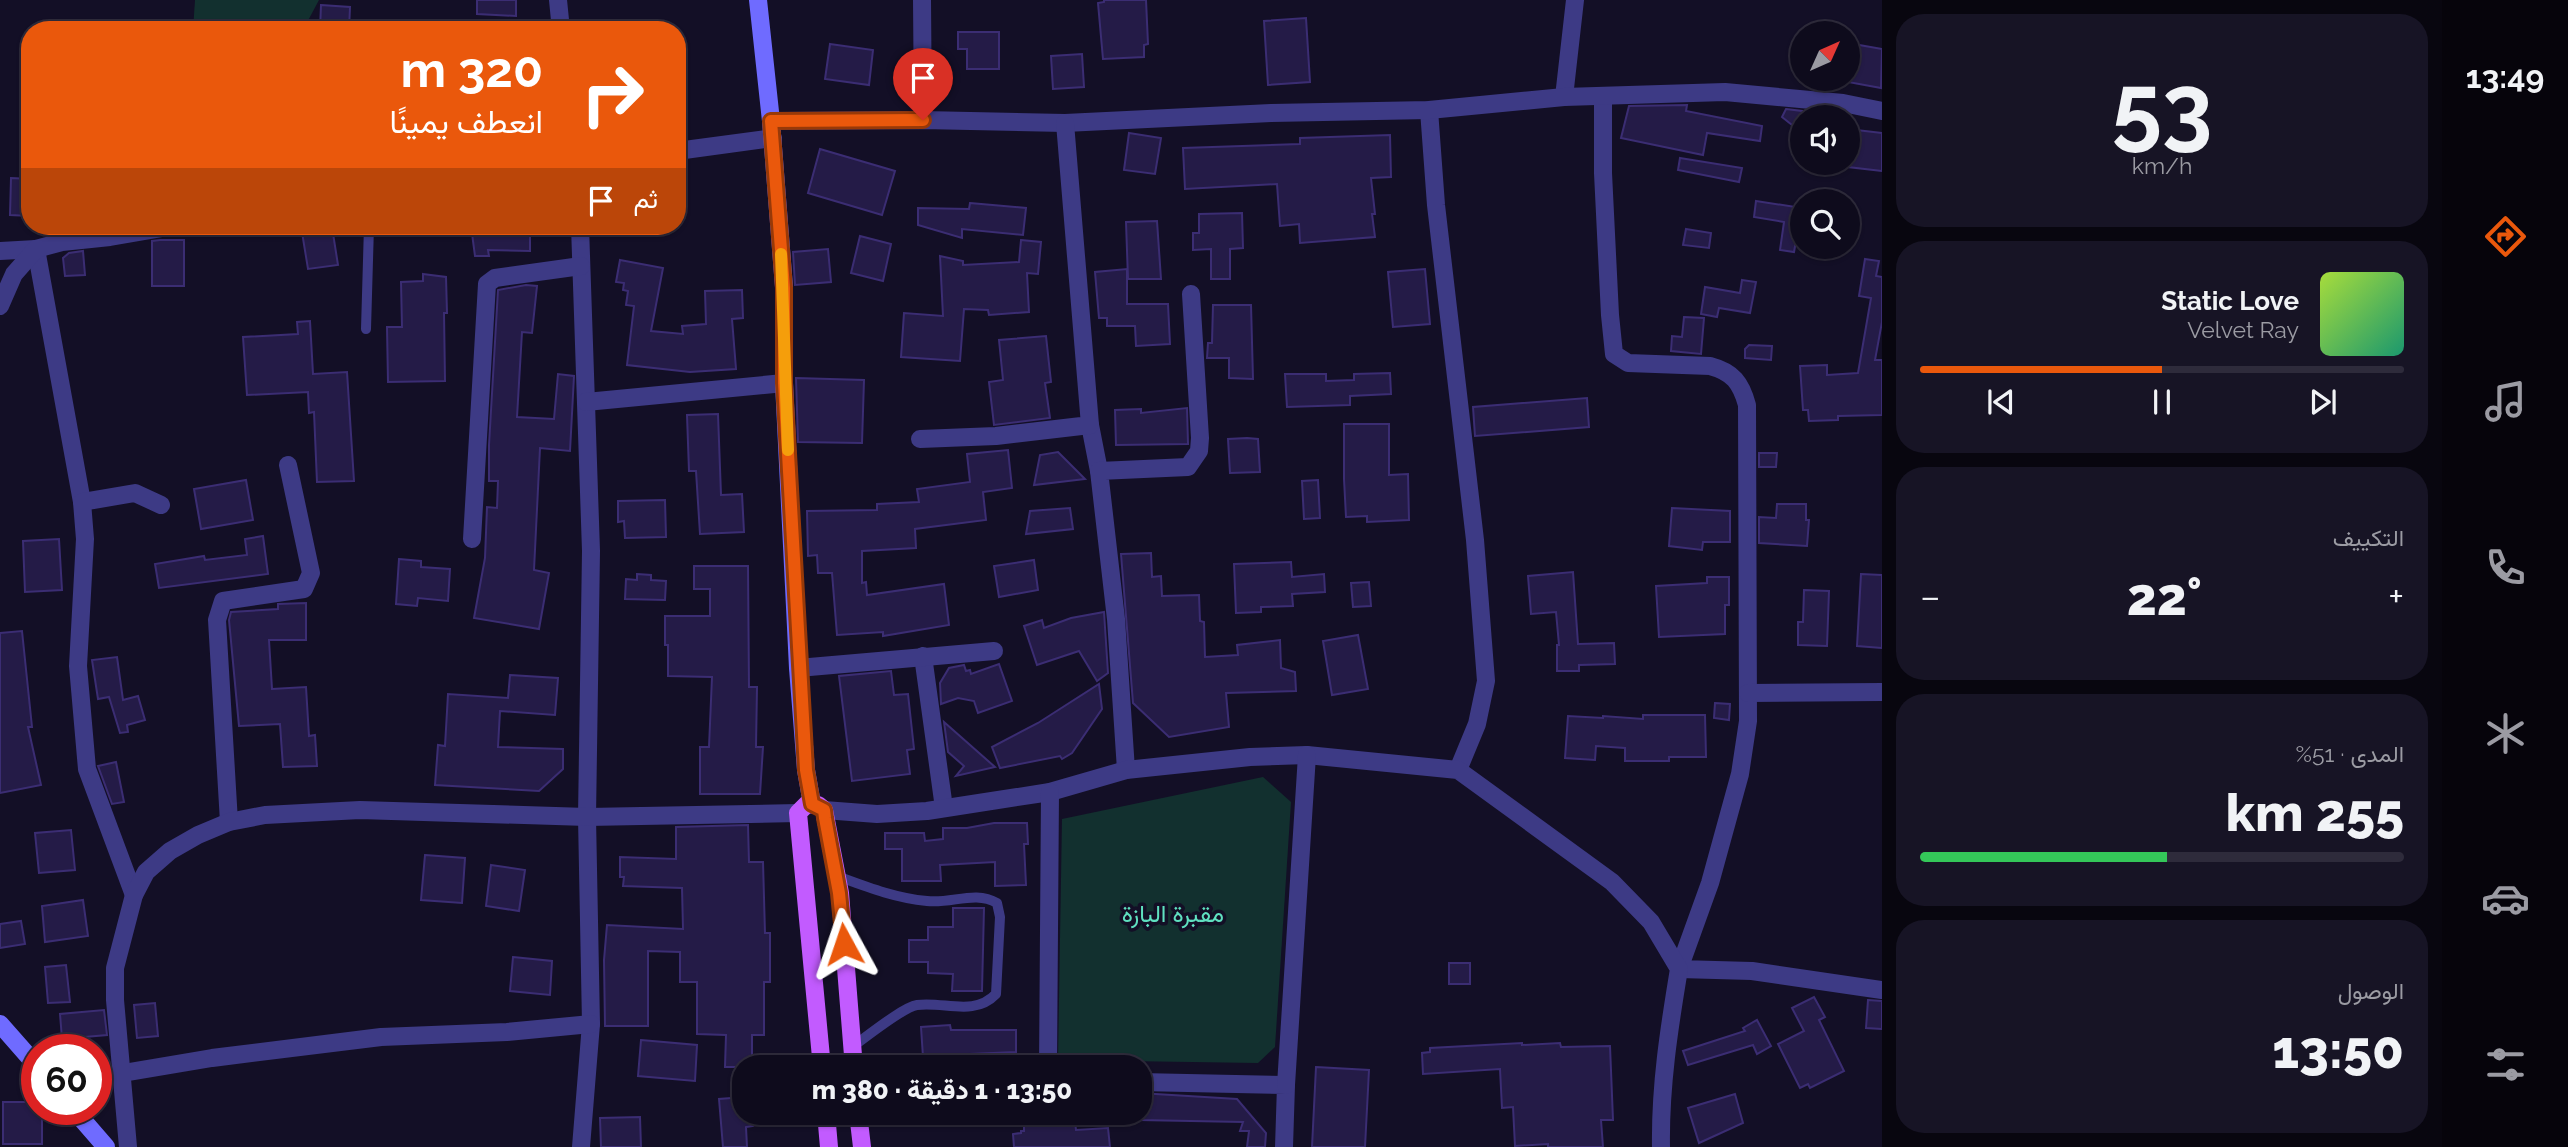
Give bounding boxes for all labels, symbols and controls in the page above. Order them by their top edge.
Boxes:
north arrow [1790,21,1860,91]
map controls [1790,21,1860,259]
text: 320 m [401,41,543,98]
pin [893,48,953,120]
icon: right [567,49,658,140]
text: 53 [2111,53,2213,160]
text: 13:49 [2466,58,2544,95]
icon: arrive [904,59,942,97]
text: انعطف يمينًا [390,103,543,140]
button: sound [1790,105,1860,175]
text: km/h [2132,152,2192,179]
icon: arrive [582,182,620,220]
text: ثم [634,184,658,214]
button: search [1790,189,1860,259]
icon: directions [2481,212,2530,261]
text: Static Love [2161,286,2299,316]
text: Velvet Ray [2187,316,2299,343]
icon: music [2481,377,2530,426]
icon: previous [1982,383,2020,421]
icon: pause [2143,383,2181,421]
icon: next [2304,383,2342,421]
text: التكييف [2333,524,2404,551]
icon: phone [2481,543,2530,592]
text: 22° [2127,566,2202,627]
text: − [1920,574,1940,619]
text: + [2388,574,2404,619]
icon: climate [2481,709,2530,758]
text: المدى · 51% [2295,740,2404,767]
text: 255 km [2225,782,2404,843]
icon: car [2481,874,2530,923]
park label: مقبرة البازة [1122,899,1224,929]
position arrow [807,907,881,981]
text: الوصول [2338,977,2404,1004]
text: 13:50 [2272,1019,2404,1080]
speed limit sign: 60 [21,1034,112,1125]
icon: filters [2481,1040,2530,1089]
text: 13:50 · 1 دقيقة · 380 m [812,1075,1072,1105]

